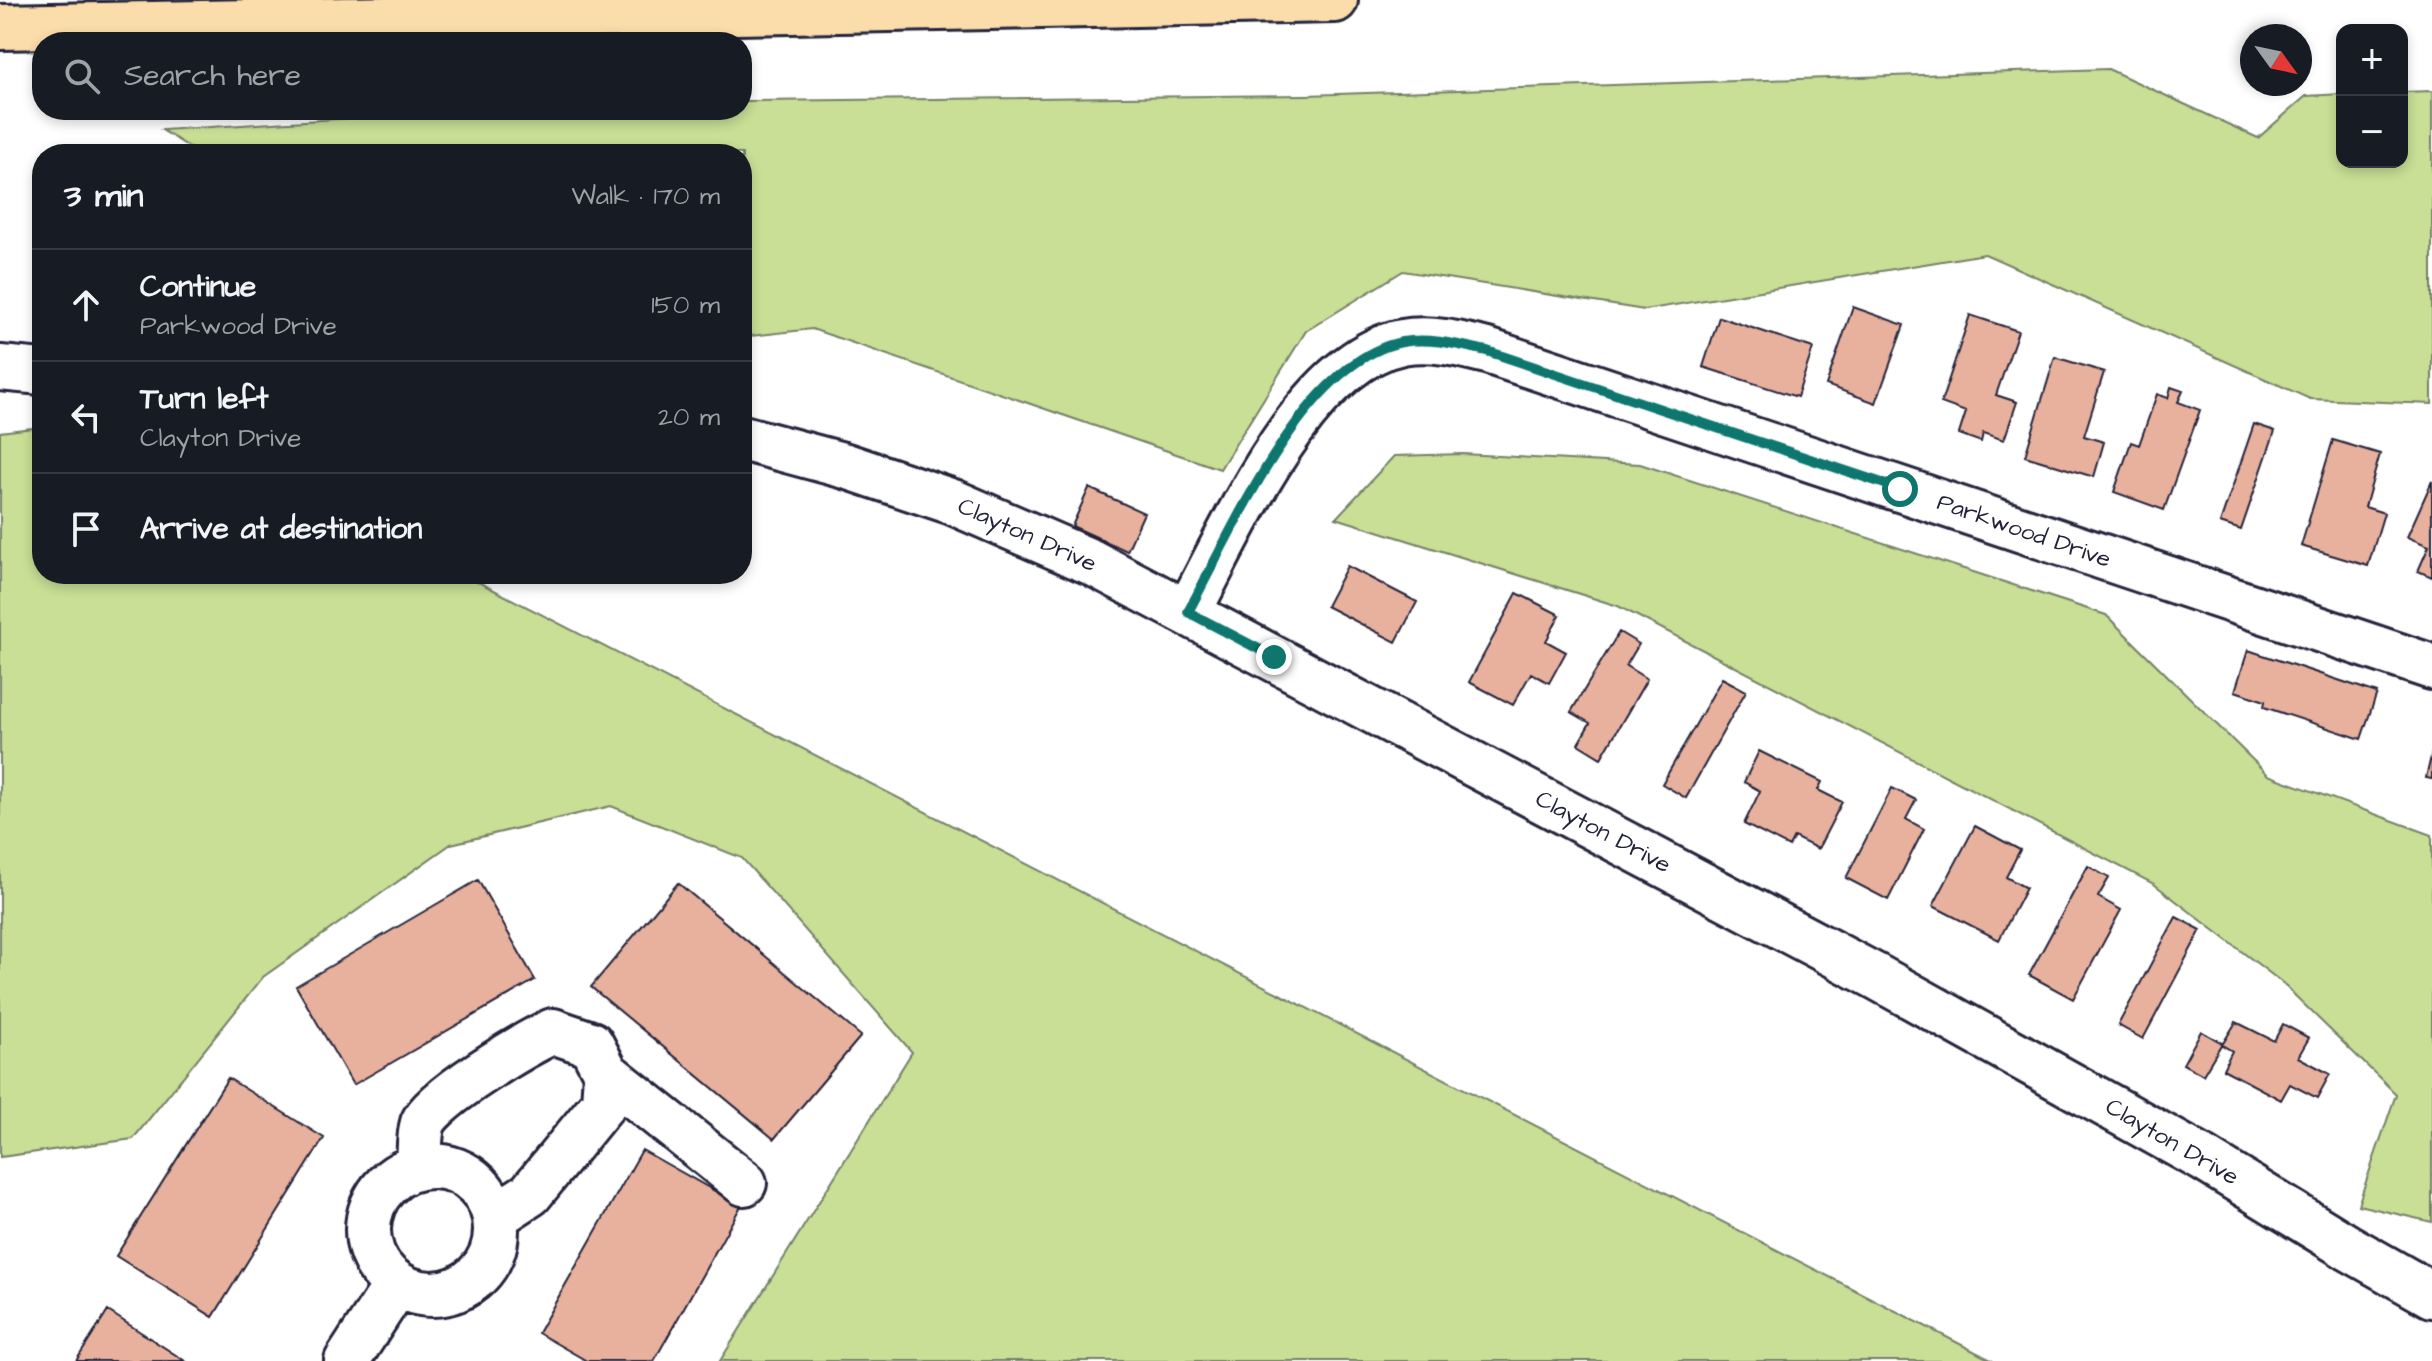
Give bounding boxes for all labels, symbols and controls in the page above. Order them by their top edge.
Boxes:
north arrow [2240,24,2312,96]
map controls [2336,24,2408,168]
button: + [2336,24,2408,96]
search box [32,32,752,120]
icon: search [60,54,104,98]
text: Search here [124,55,301,97]
button: − [2336,96,2408,168]
text: 3 min [64,172,144,220]
text: Walk · 170 m [571,178,720,214]
text: Continue [140,266,256,308]
icon: ahead [64,283,108,327]
text: 150 m [651,287,720,323]
text: Parkwood Drive [140,308,337,344]
text: Turn left [140,378,268,420]
icon: left [64,395,108,439]
text: 20 m [658,399,720,435]
text: Clayton Drive [140,420,301,456]
route start [1882,471,1918,507]
street label: Parkwood Drive [1933,485,2115,577]
street label: Clayton Drive [952,489,1102,582]
icon: arrive [64,507,108,551]
text: Arrive at destination [140,508,422,550]
route end [1256,639,1292,675]
street label: Clayton Drive [1529,782,1677,883]
street label: Clayton Drive [2099,1090,2245,1195]

